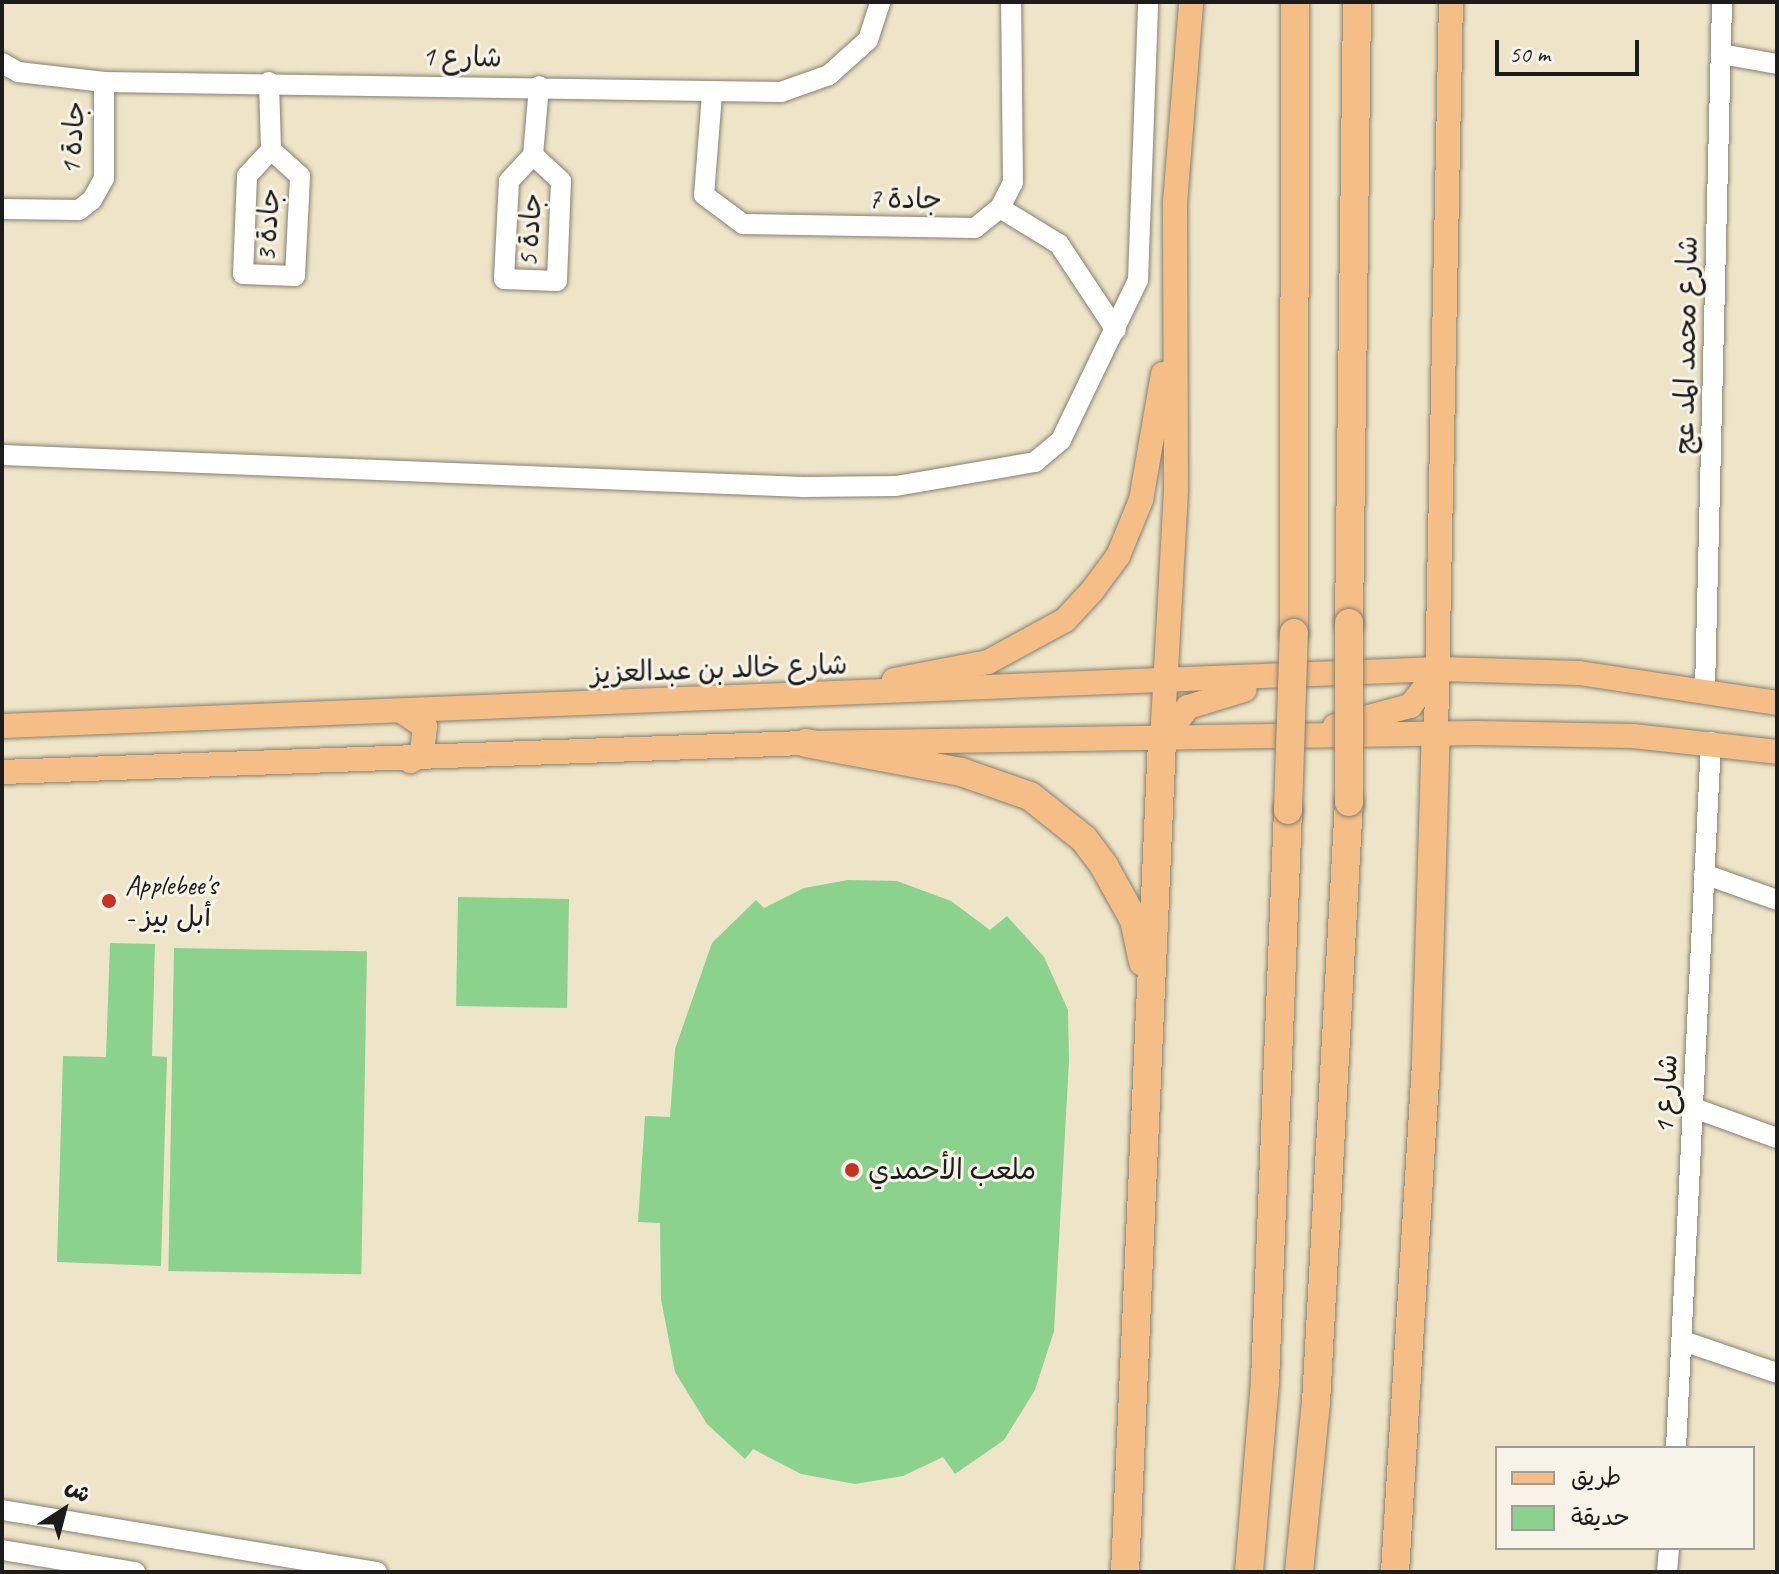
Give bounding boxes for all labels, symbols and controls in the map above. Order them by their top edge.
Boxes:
scale bar [1499,24,1643,74]
text: 50 m [1509,39,1550,69]
street label: شارع 1 [422,40,502,74]
street label: جادة 1 [54,100,92,176]
street label: جادة 7 [868,182,942,216]
street label: جادة 3 [249,187,287,263]
street label: جادة 5 [511,192,549,268]
street label: شارع محمد المد عج [1667,236,1705,454]
street label: شارع خالد بن عبدالعزيز [590,648,848,690]
place label: Applebee's - أبل بيز [125,868,217,934]
marker: Applebee's - أبل بيز [100,892,118,910]
street label: شارع 1 [1647,1053,1685,1135]
place label: ملعب الأحمدي [868,1153,1036,1187]
marker: ملعب الأحمدي [843,1161,861,1179]
legend [1495,1446,1755,1550]
text: طريق [1571,1462,1621,1492]
north arrow [24,1470,104,1550]
text: ش [60,1472,96,1509]
text: حديقة [1571,1502,1630,1532]

